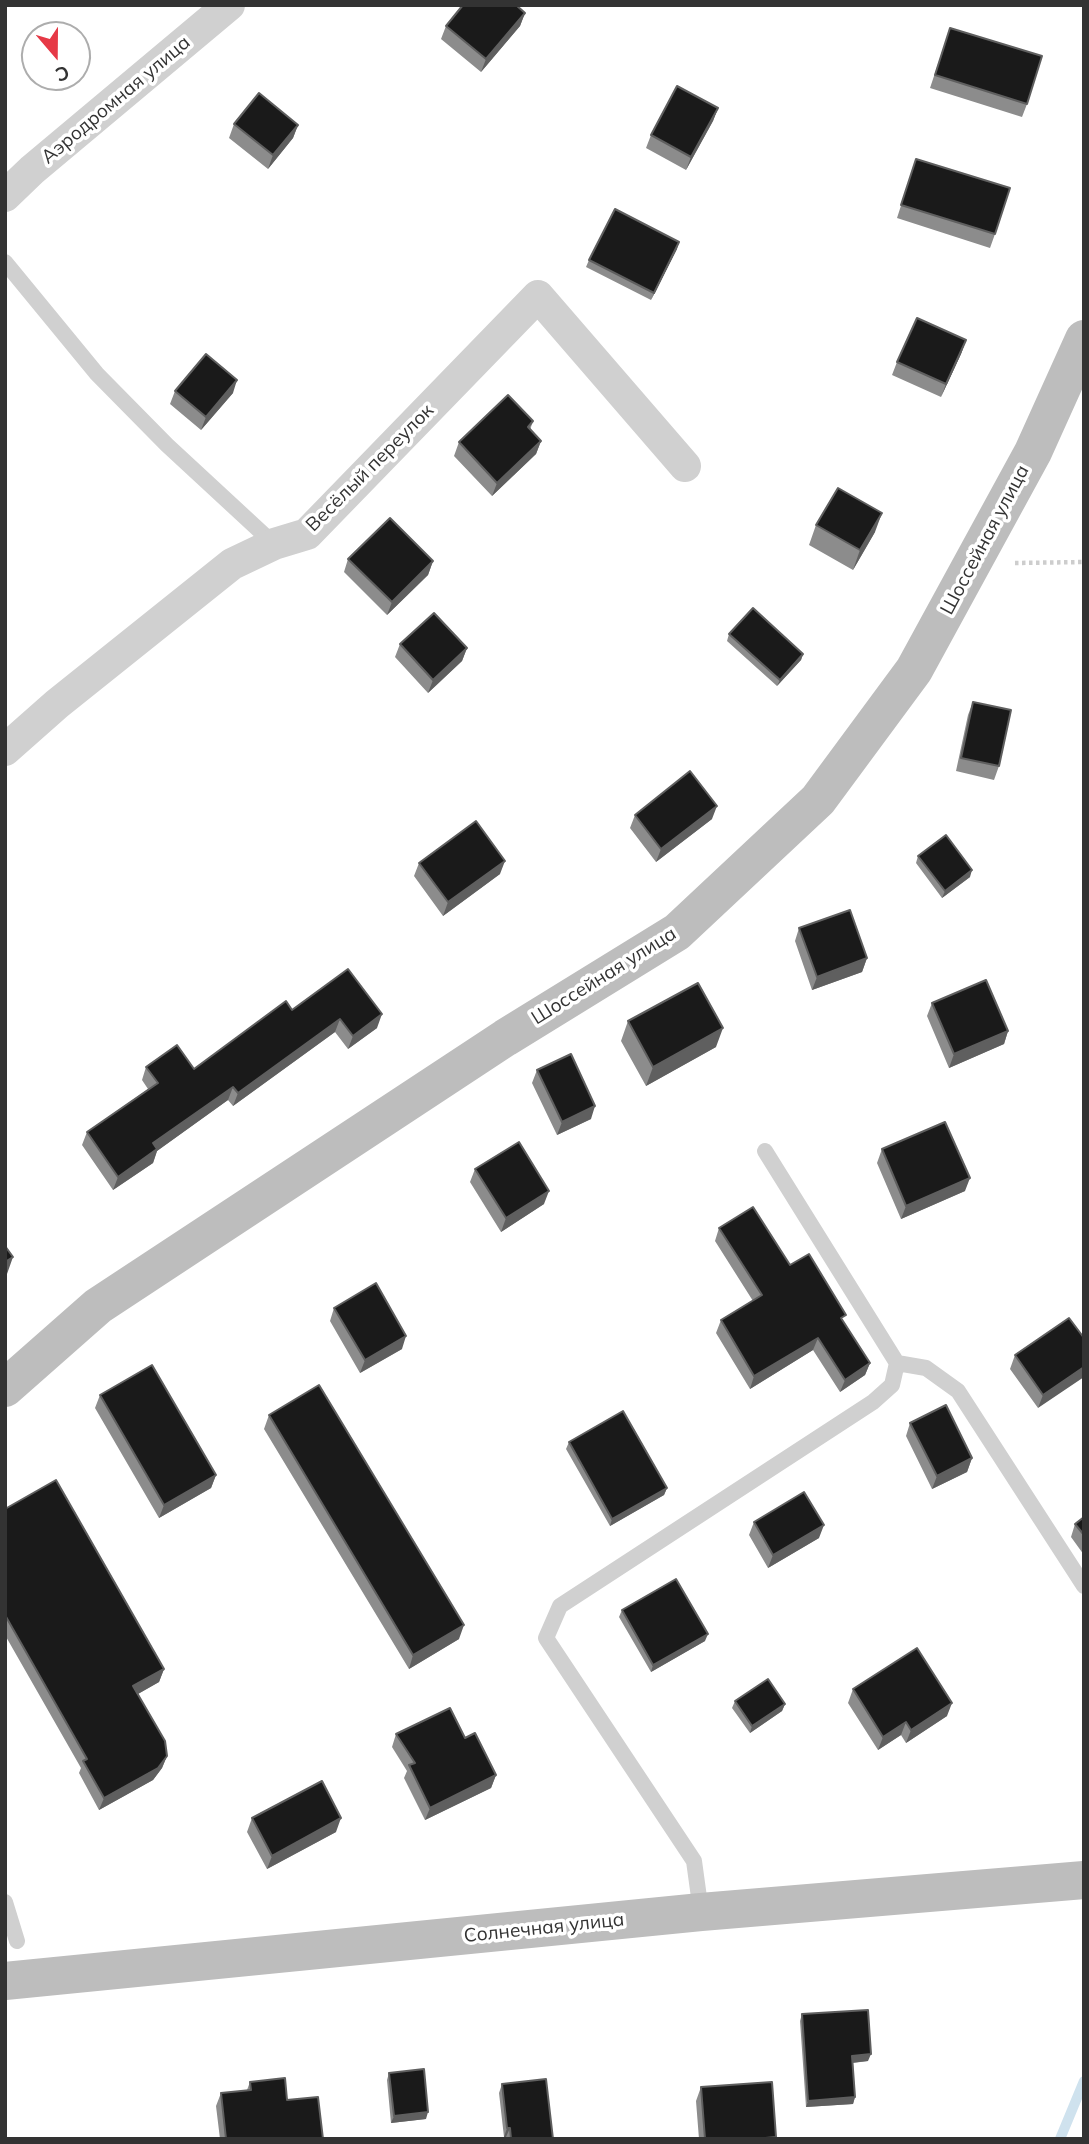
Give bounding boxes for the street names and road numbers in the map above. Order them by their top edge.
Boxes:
street label: Аэродромная улица [37,31,195,169]
street label: Весёлый переулок [301,399,439,537]
street label: Шоссейная улица [936,461,1034,619]
street label: Шоссейная улица [527,922,681,1030]
street label: Солнечная улица [463,1908,625,1948]

